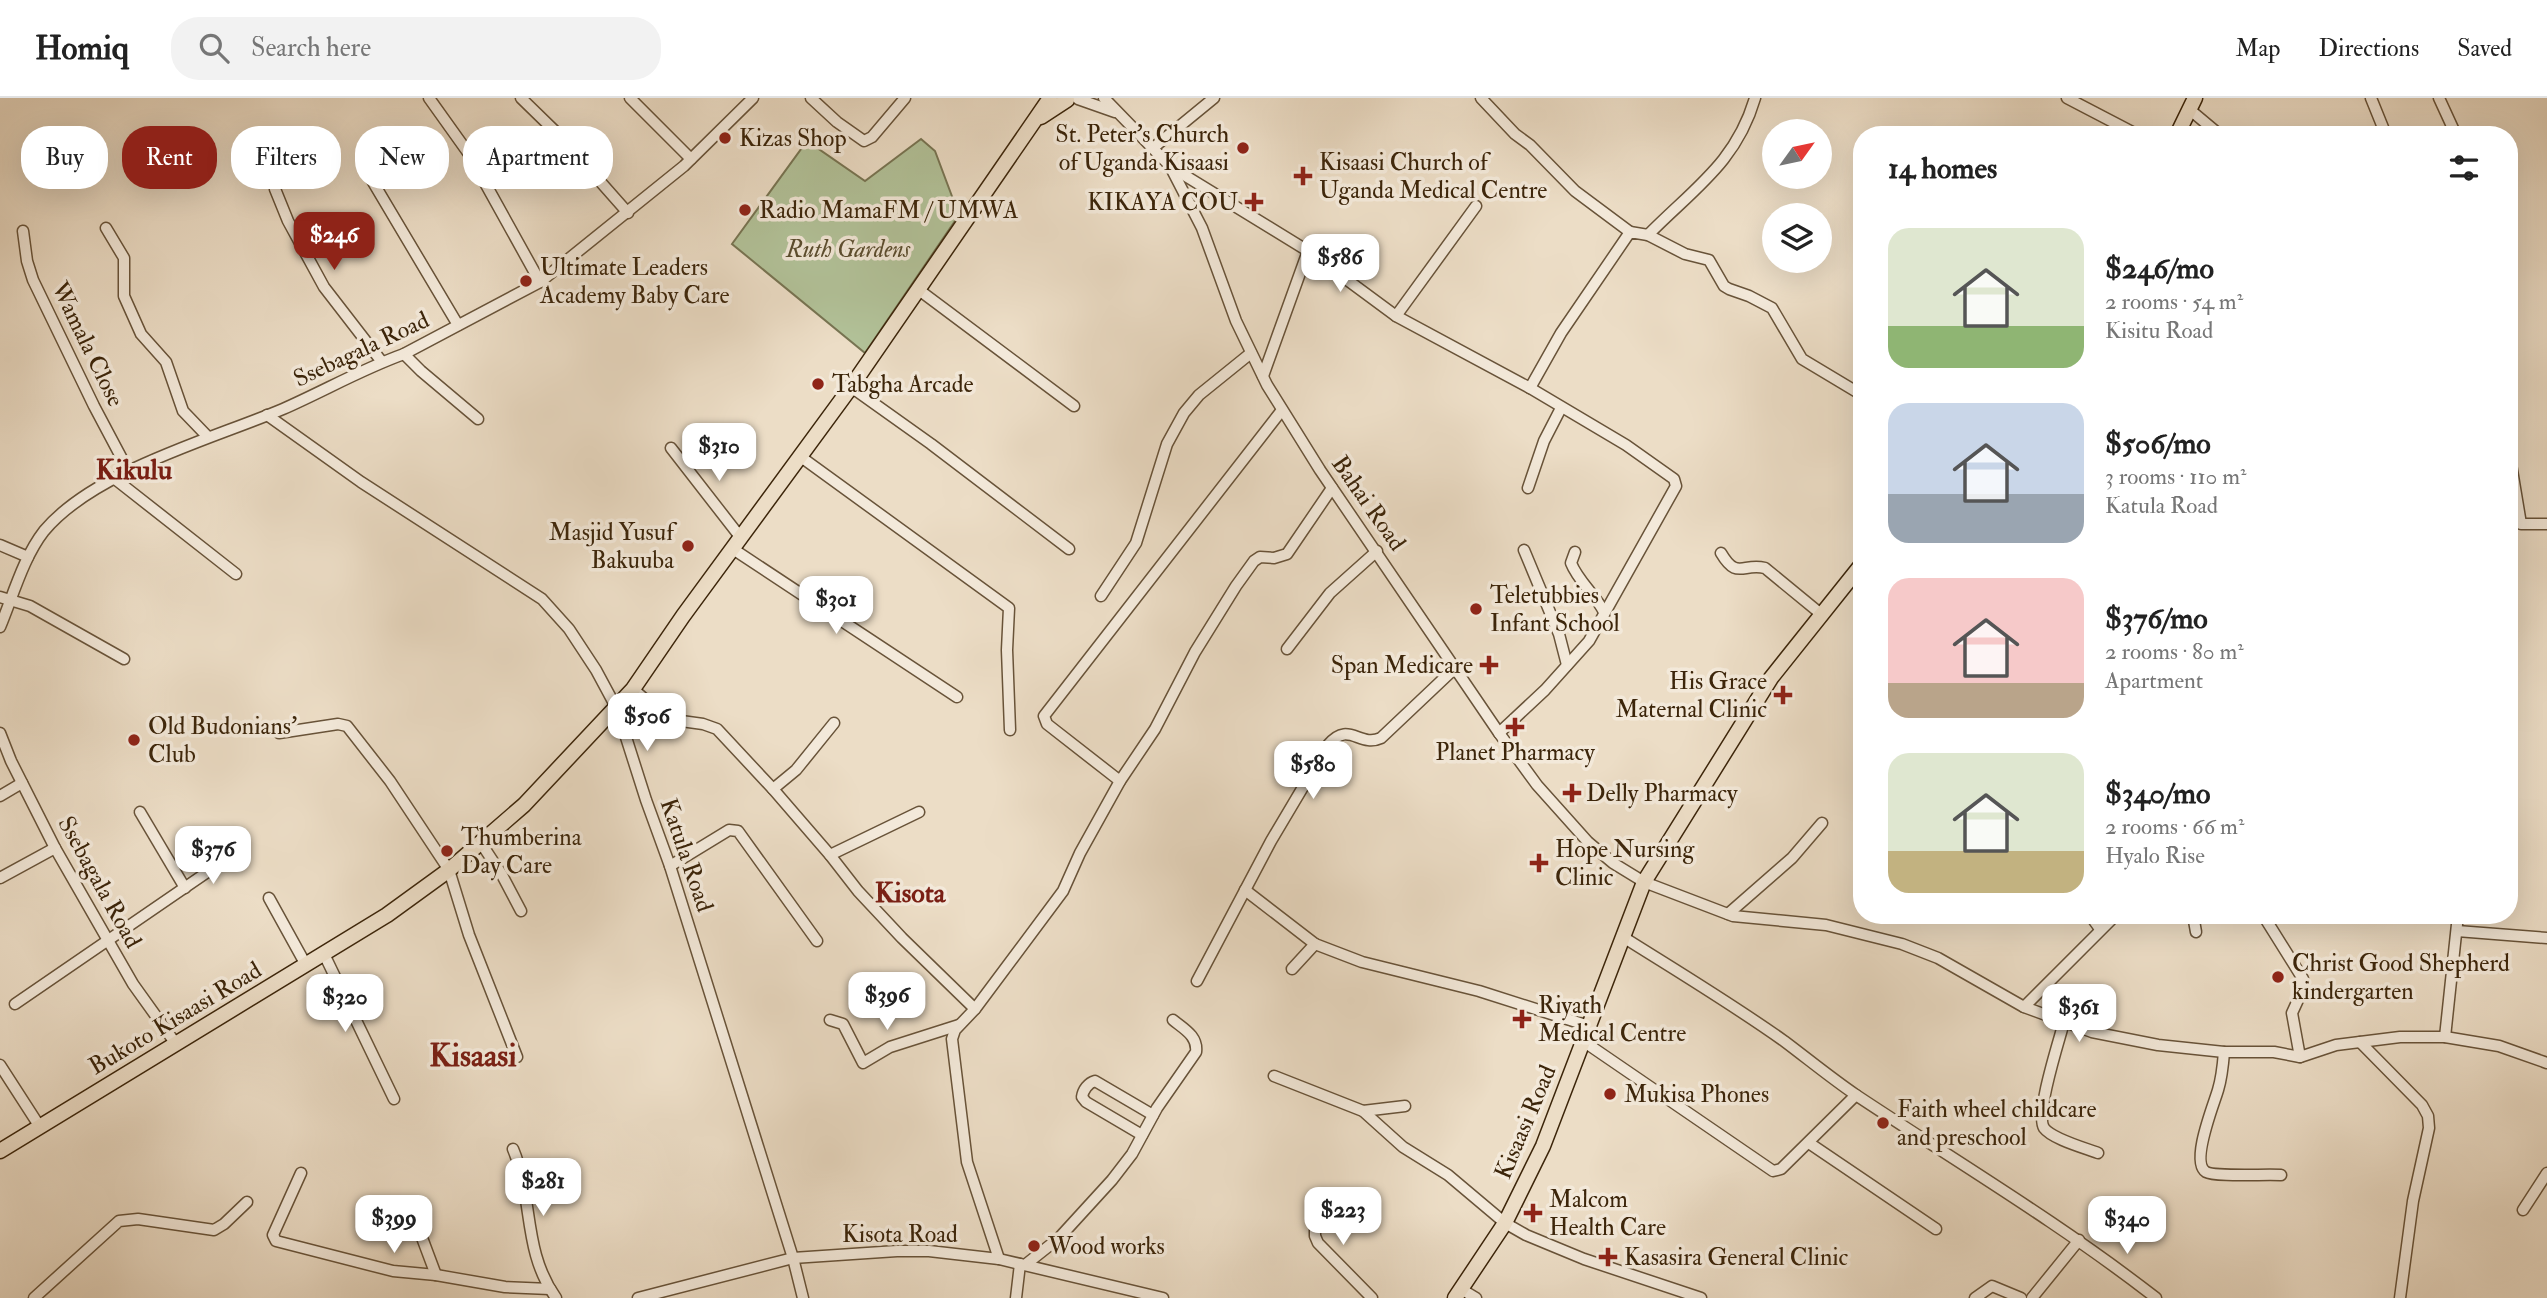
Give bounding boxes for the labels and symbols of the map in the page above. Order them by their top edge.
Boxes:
place label: St. Peter’s Church of Uganda Kisaasi [1055,119,1229,178]
north arrow [1762,119,1832,189]
place label: Kizas Shop [739,123,847,154]
marker: Kizas Shop [717,130,733,146]
marker: St. Peter’s Church of Uganda Kisaasi [1235,140,1251,156]
place label: Kisaasi Church of Uganda Medical Centre [1319,147,1547,206]
marker: Kisaasi Church of Uganda Medical Centre [1293,166,1313,186]
place label: KIKAYA COU [1087,187,1238,218]
marker: KIKAYA COU [1244,192,1264,212]
place label: Radio MamaFM / UMWA [759,195,1018,226]
marker: Radio MamaFM / UMWA [737,202,753,218]
pin: $246 [293,212,375,272]
park label: Ruth Gardens [785,234,910,265]
pin: $586 [1299,234,1381,294]
place label: Ultimate Leaders Academy Baby Care [539,252,730,311]
marker: Ultimate Leaders Academy Baby Care [518,273,534,289]
street label: Wamala Close [44,276,131,412]
street label: Ssebagala Road [288,304,434,394]
place label: Tabgha Arcade [832,369,974,400]
marker: Tabgha Arcade [810,376,826,392]
pin: $310 [678,424,760,483]
street label: Bahai Road [1324,449,1413,557]
district label: Kikulu [96,453,173,488]
place label: Masjid Yusuf Bakuuba [549,517,677,576]
marker: Masjid Yusuf Bakuuba [680,538,696,554]
pin: $301 [795,576,877,636]
place label: Teletubbies Infant School [1490,580,1620,639]
marker: Teletubbies Infant School [1468,601,1484,617]
place label: Span Medicare [1331,650,1473,681]
marker: Span Medicare [1479,655,1499,675]
place label: His Grace Maternal Clinic [1615,666,1767,725]
marker: His Grace Maternal Clinic [1773,685,1793,705]
pin: $506 [606,694,688,753]
place label: Old Budonians’ Club [148,711,297,770]
marker: Planet Pharmacy [1507,719,1523,735]
marker: Old Budonians’ Club [126,732,142,748]
place label: Planet Pharmacy [1435,737,1595,768]
pin: $580 [1272,742,1354,801]
place label: Delly Pharmacy [1586,778,1738,809]
marker: Delly Pharmacy [1564,785,1580,801]
street label: Katula Road [653,794,720,916]
street label: Ssebagala Road [51,811,149,954]
place label: Thumberina Day Care [461,822,583,881]
pin: $376 [172,826,254,886]
place label: Hope Nursing Clinic [1555,834,1695,893]
marker: Thumberina Day Care [439,843,455,859]
marker: Hope Nursing Clinic [1529,853,1549,873]
district label: Kisota [875,876,947,911]
place label: Christ Good Shepherd kindergarten [2292,948,2510,1007]
street label: Bukoto Kisaasi Road [83,955,267,1082]
marker: Christ Good Shepherd kindergarten [2270,969,2286,985]
pin: $396 [846,972,928,1032]
pin: $320 [304,974,386,1034]
pin: $361 [2038,984,2120,1044]
place label: Riyath Medical Centre [1538,990,1686,1049]
marker: Riyath Medical Centre [1512,1009,1532,1029]
district label: Kisaasi [429,1036,517,1076]
street label: Kisaasi Road [1488,1060,1563,1184]
place label: Mukisa Phones [1624,1079,1769,1110]
marker: Mukisa Phones [1602,1086,1618,1102]
place label: Faith wheel childcare and preschool [1897,1094,2096,1153]
marker: Faith wheel childcare and preschool [1875,1115,1891,1131]
pin: $281 [502,1158,584,1218]
place label: Malcom Health Care [1549,1184,1666,1243]
pin: $223 [1302,1188,1384,1247]
pin: $399 [353,1196,435,1255]
pin: $340 [2086,1196,2168,1256]
marker: Malcom Health Care [1523,1203,1543,1223]
street label: Kisota Road [842,1219,958,1250]
place label: Wood works [1047,1231,1165,1262]
marker: Wood works [1026,1238,1042,1254]
place label: Kasasira General Clinic [1624,1242,1849,1273]
marker: Kasasira General Clinic [1598,1247,1618,1267]

